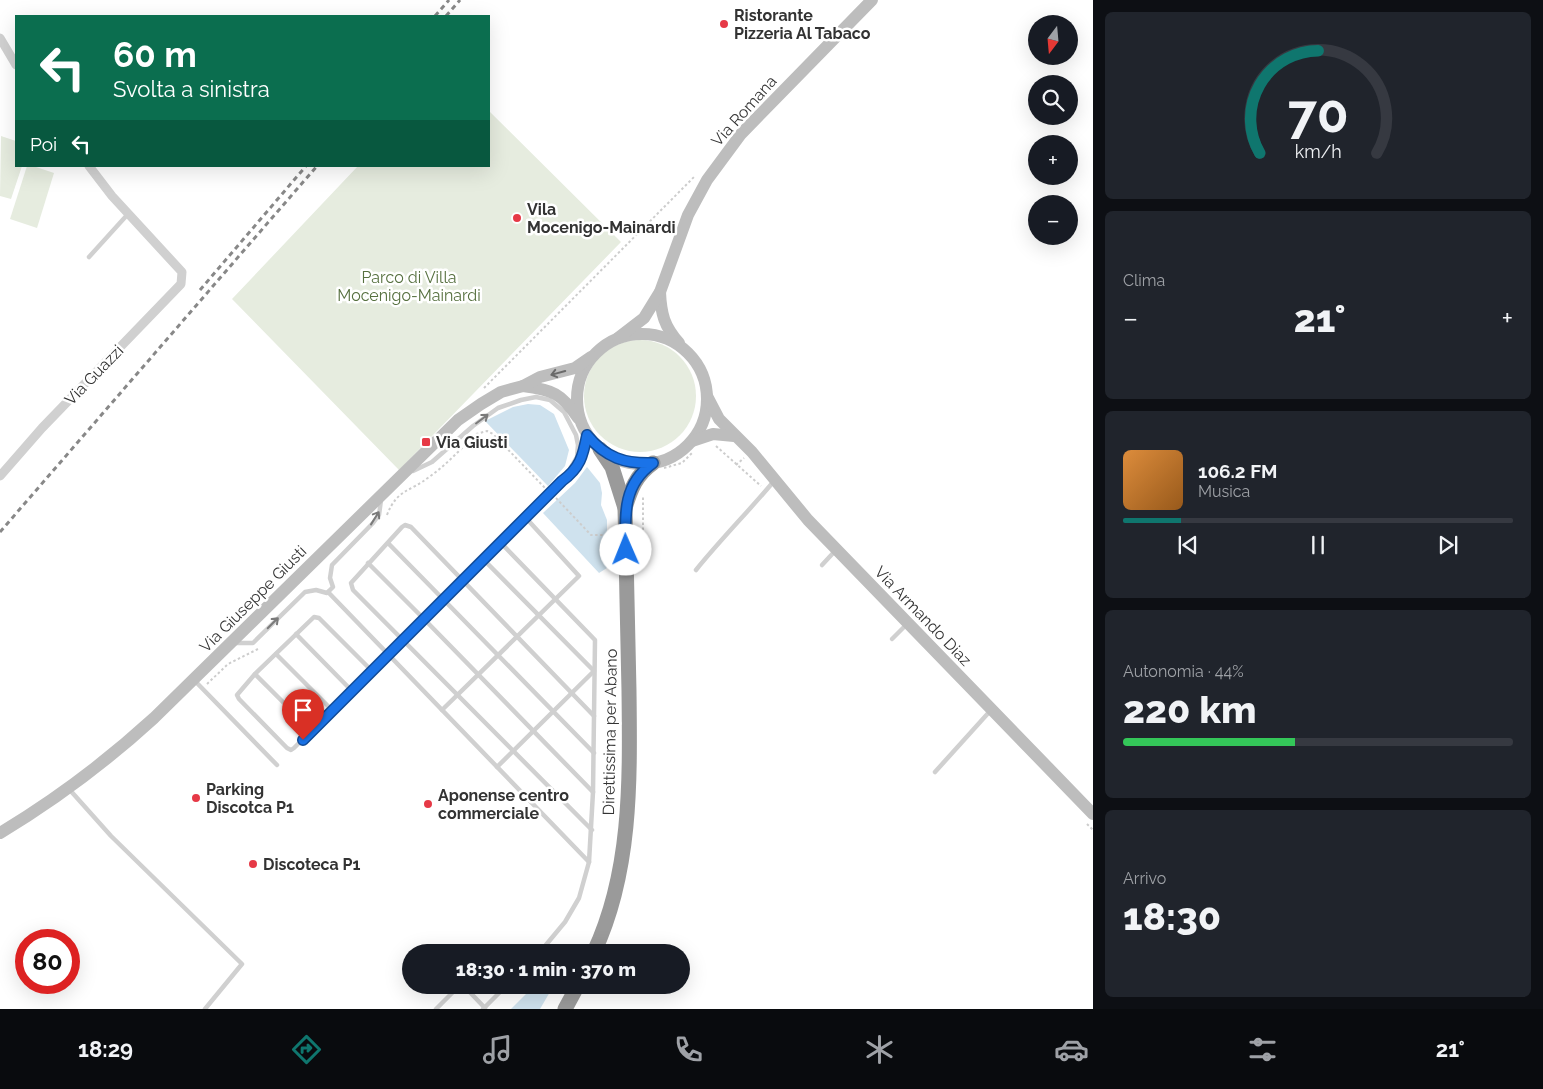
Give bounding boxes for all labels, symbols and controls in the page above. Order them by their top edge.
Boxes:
place label: Ristorante Pizzeria Al Tabaco [734,6,871,43]
north arrow [1028,15,1078,65]
map controls [1028,15,1078,245]
marker: Ristorante Pizzeria Al Tabaco [718,18,730,30]
text: 60 m [113,34,197,75]
icon: left [30,35,95,100]
street label: Via Romana [707,72,781,150]
button: search [1028,75,1078,125]
text: Svolta a sinistra [113,76,270,102]
text: 70 [1287,83,1349,144]
icon: left [67,130,95,158]
text: Poi [30,133,57,155]
button: + [1028,135,1078,185]
text: km/h [1294,141,1342,162]
button: − [1028,195,1078,245]
place label: Vila Mocenigo-Mainardi [527,200,676,237]
marker: Vila Mocenigo-Mainardi [511,212,523,224]
park label: Parco di Villa Mocenigo-Mainardi [337,268,481,305]
text: Clima [1123,271,1165,290]
text: 21° [1294,296,1346,341]
text: − [1123,302,1138,335]
text: + [1501,302,1513,335]
street label: Via Guazzi [61,341,127,409]
one-way arrow [550,368,566,378]
one-way arrow [475,414,488,425]
place label: Via Giusti [436,433,508,452]
marker: Via Giusti [420,436,432,448]
text: 106.2 FM [1198,460,1277,482]
text: Musica [1198,482,1250,501]
one-way arrow [369,511,380,525]
position arrow [599,523,651,575]
icon: previous [1174,531,1202,559]
icon: pause [1304,531,1332,559]
icon: next [1434,531,1462,559]
street label: Via Giuseppe Giusti [196,542,310,656]
street label: Via Armando Diaz [871,562,975,670]
one-way arrow [267,617,279,630]
street label: Direttissima per Abano [599,649,621,815]
text: Autonomia · 44% [1123,662,1244,681]
text: 220 km [1123,687,1256,732]
pin [282,689,324,740]
icon: arrive [289,696,317,724]
place label: Parking Discotca P1 [206,780,294,817]
place label: Aponense centro commerciale [438,786,569,823]
marker: Parking Discotca P1 [190,792,202,804]
marker: Aponense centro commerciale [422,798,434,810]
place label: Discoteca P1 [263,855,361,874]
marker: Discoteca P1 [247,858,259,870]
text: Arrivo [1123,869,1166,888]
text: 18:30 [1123,894,1221,939]
speed limit sign: 80 [15,929,80,994]
text: 18:30 · 1 min · 370 m [456,958,636,980]
icon: directions [289,1032,324,1067]
icon: music [480,1032,515,1067]
icon: phone [671,1032,706,1067]
icon: climate [862,1032,897,1067]
icon: car [1054,1032,1089,1067]
icon: filters [1245,1032,1280,1067]
text: 18:29 [78,1036,133,1062]
text: 21° [1436,1036,1465,1062]

